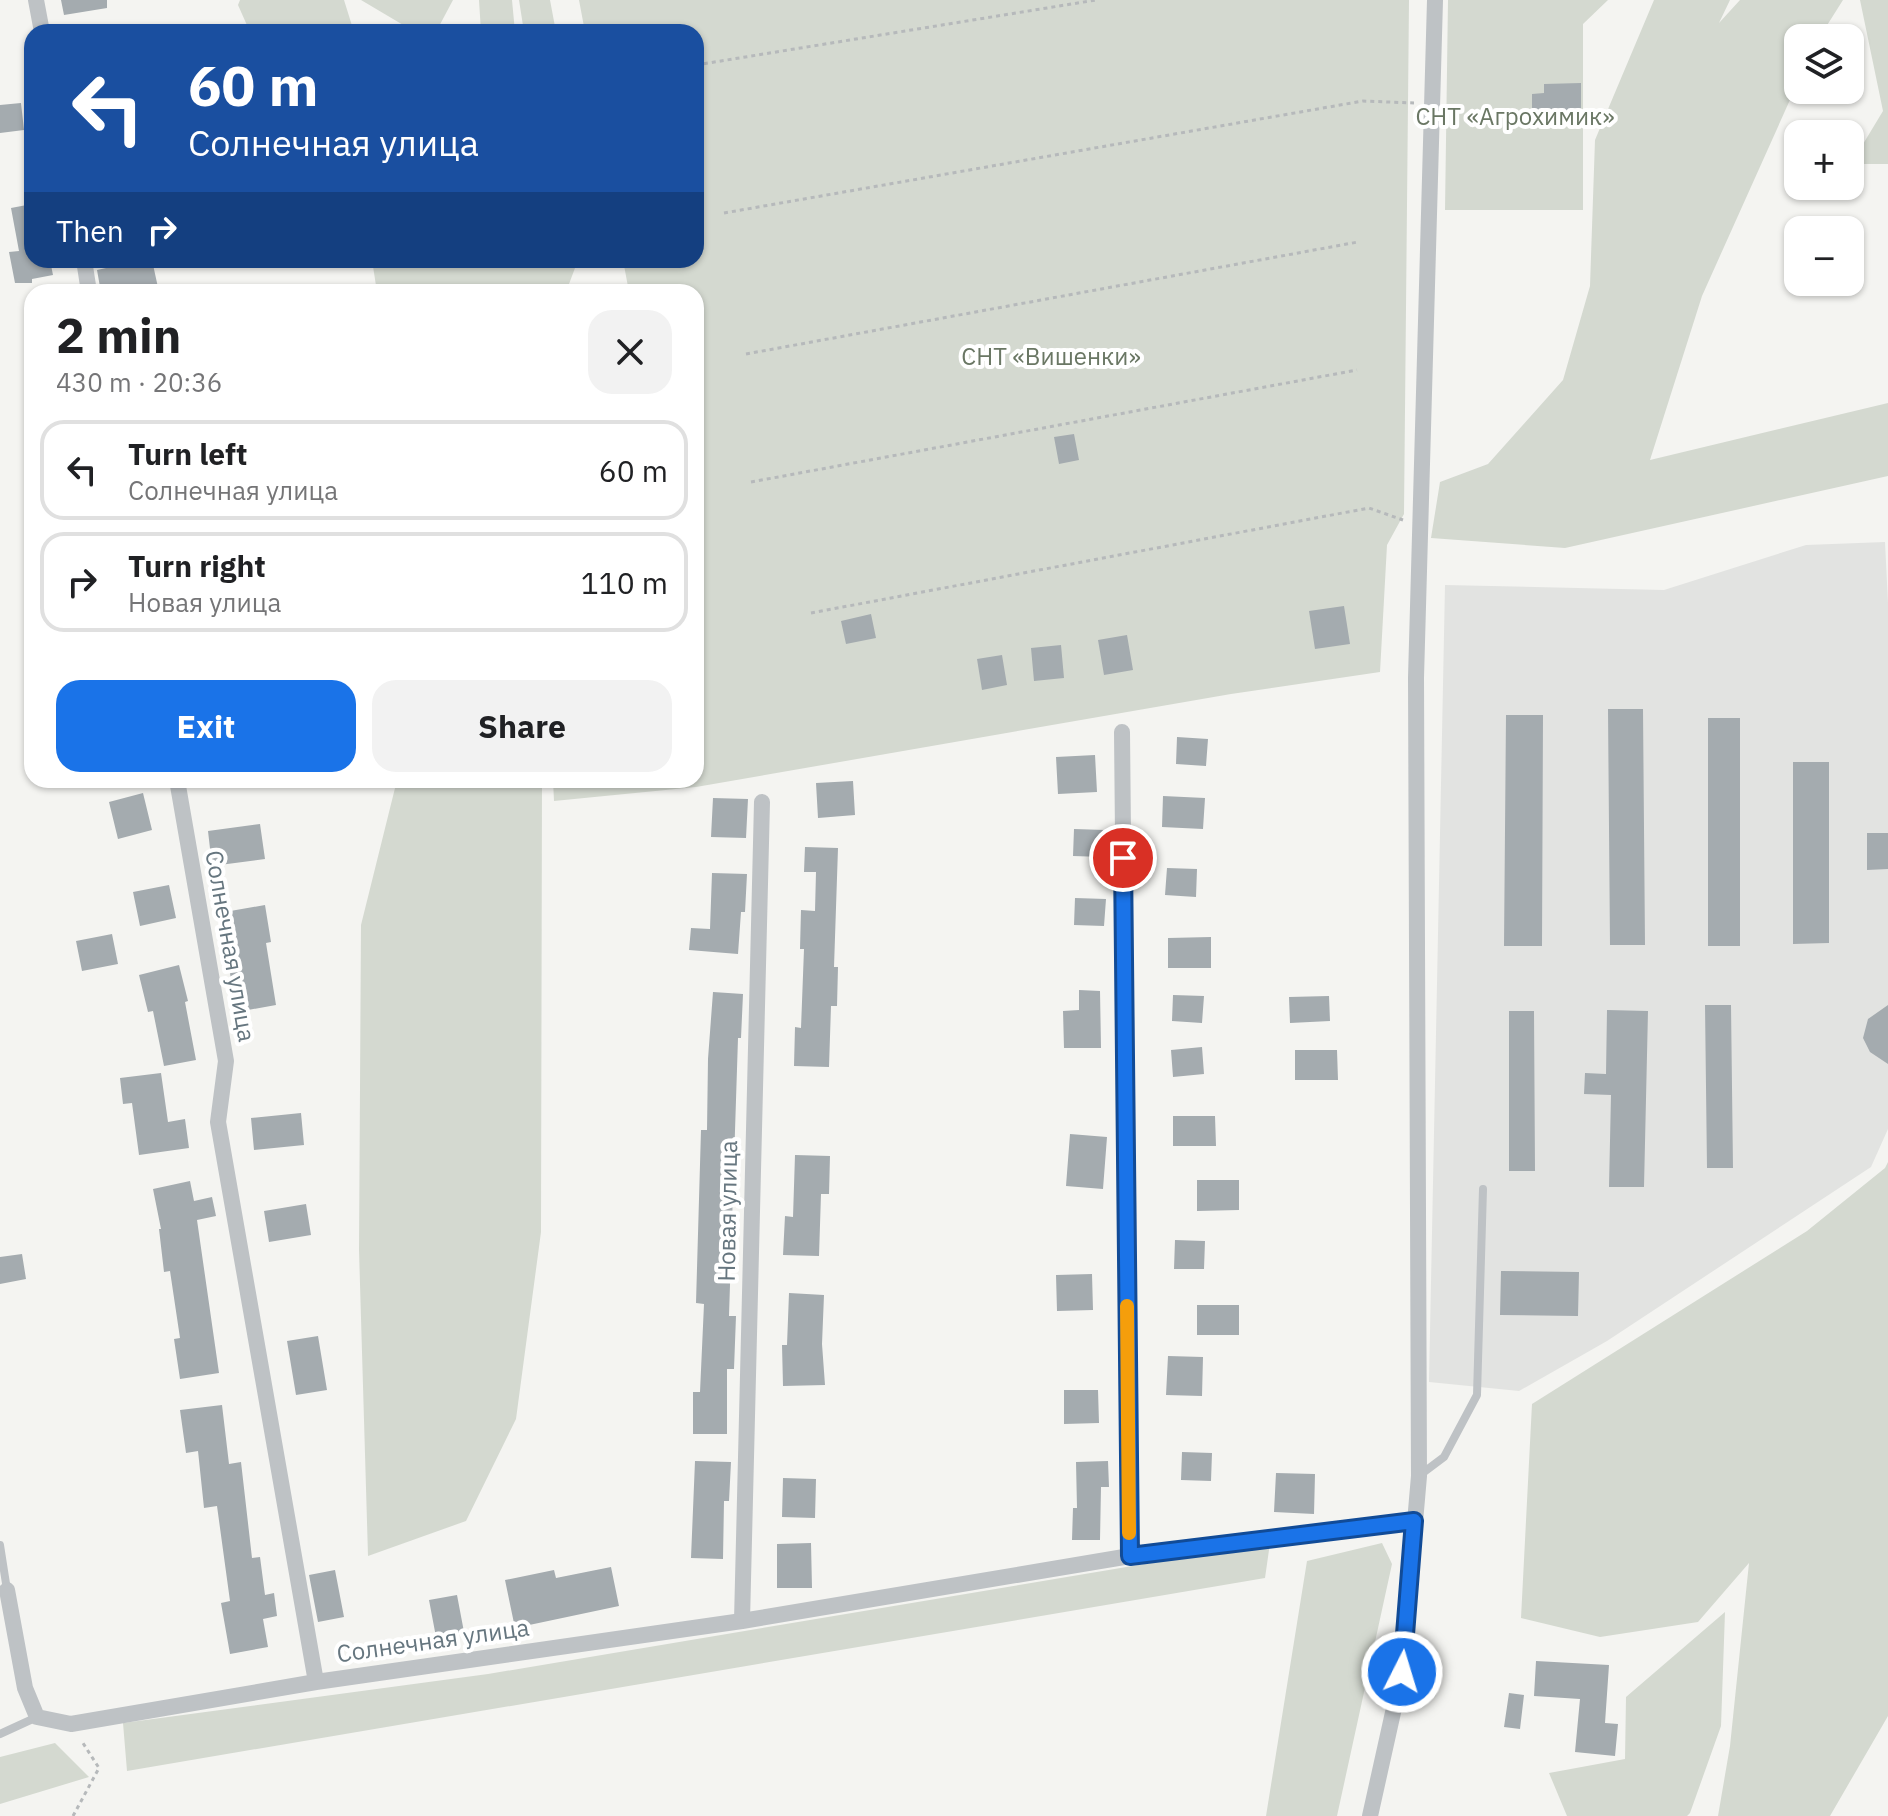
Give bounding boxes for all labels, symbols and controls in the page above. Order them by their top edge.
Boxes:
map controls [1784,24,1864,296]
button: layers [1784,24,1864,104]
text: 60 m [188,49,318,121]
icon: left [56,56,160,160]
park label: СНТ «Агрохимик» [1415,100,1615,132]
text: Солнечная улица [188,119,479,166]
button: + [1784,120,1864,200]
icon: right [140,208,184,252]
text: Then [56,211,124,250]
button: − [1784,216,1864,296]
text: 2 min [56,304,181,366]
button: close [588,310,672,394]
park label: СНТ «Вишенки» [961,340,1141,372]
text: 430 m · 20:36 [56,365,222,399]
text: Turn left [128,434,247,473]
icon: left [60,448,104,492]
text: 60 m [599,451,668,490]
text: Солнечная улица [128,473,338,507]
text: Turn right [128,546,266,585]
icon: right [60,560,104,604]
text: 110 m [581,563,668,602]
text: Новая улица [128,585,281,619]
button: Exit [56,680,356,772]
button: Share [372,680,672,772]
pin [1089,824,1157,892]
icon: arrive [1101,836,1145,880]
street label: Солнечная улица [198,848,264,1044]
street label: Новая улица [710,1140,744,1282]
street label: Солнечная улица [335,1611,531,1669]
position arrow [1360,1630,1444,1714]

